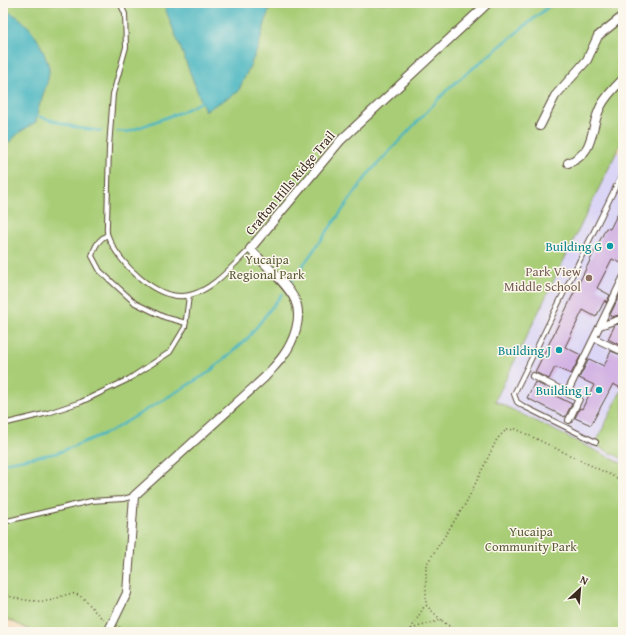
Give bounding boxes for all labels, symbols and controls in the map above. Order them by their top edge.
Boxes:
street label: Crafton Hills Ridge Trail [241,126,340,239]
place label: Building G [545,237,602,256]
marker: Building G [605,241,615,251]
park label: Yucaipa Regional Park [229,250,305,284]
place label: Park View Middle School [504,262,582,296]
marker: Park View Middle School [584,273,594,283]
place label: Building J [498,341,551,360]
marker: Building J [554,345,564,355]
place label: Building L [536,381,592,400]
marker: Building L [594,385,604,395]
park label: Yucaipa Community Park [485,522,577,556]
north arrow [560,569,600,609]
text: N [578,571,592,589]

